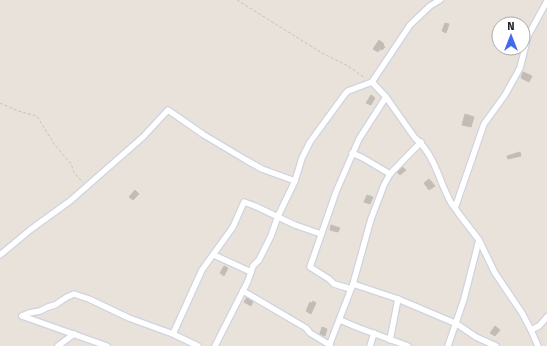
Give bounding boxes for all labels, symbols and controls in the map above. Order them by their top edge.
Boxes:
north arrow [491,16,531,56]
text: N [507,20,515,33]

